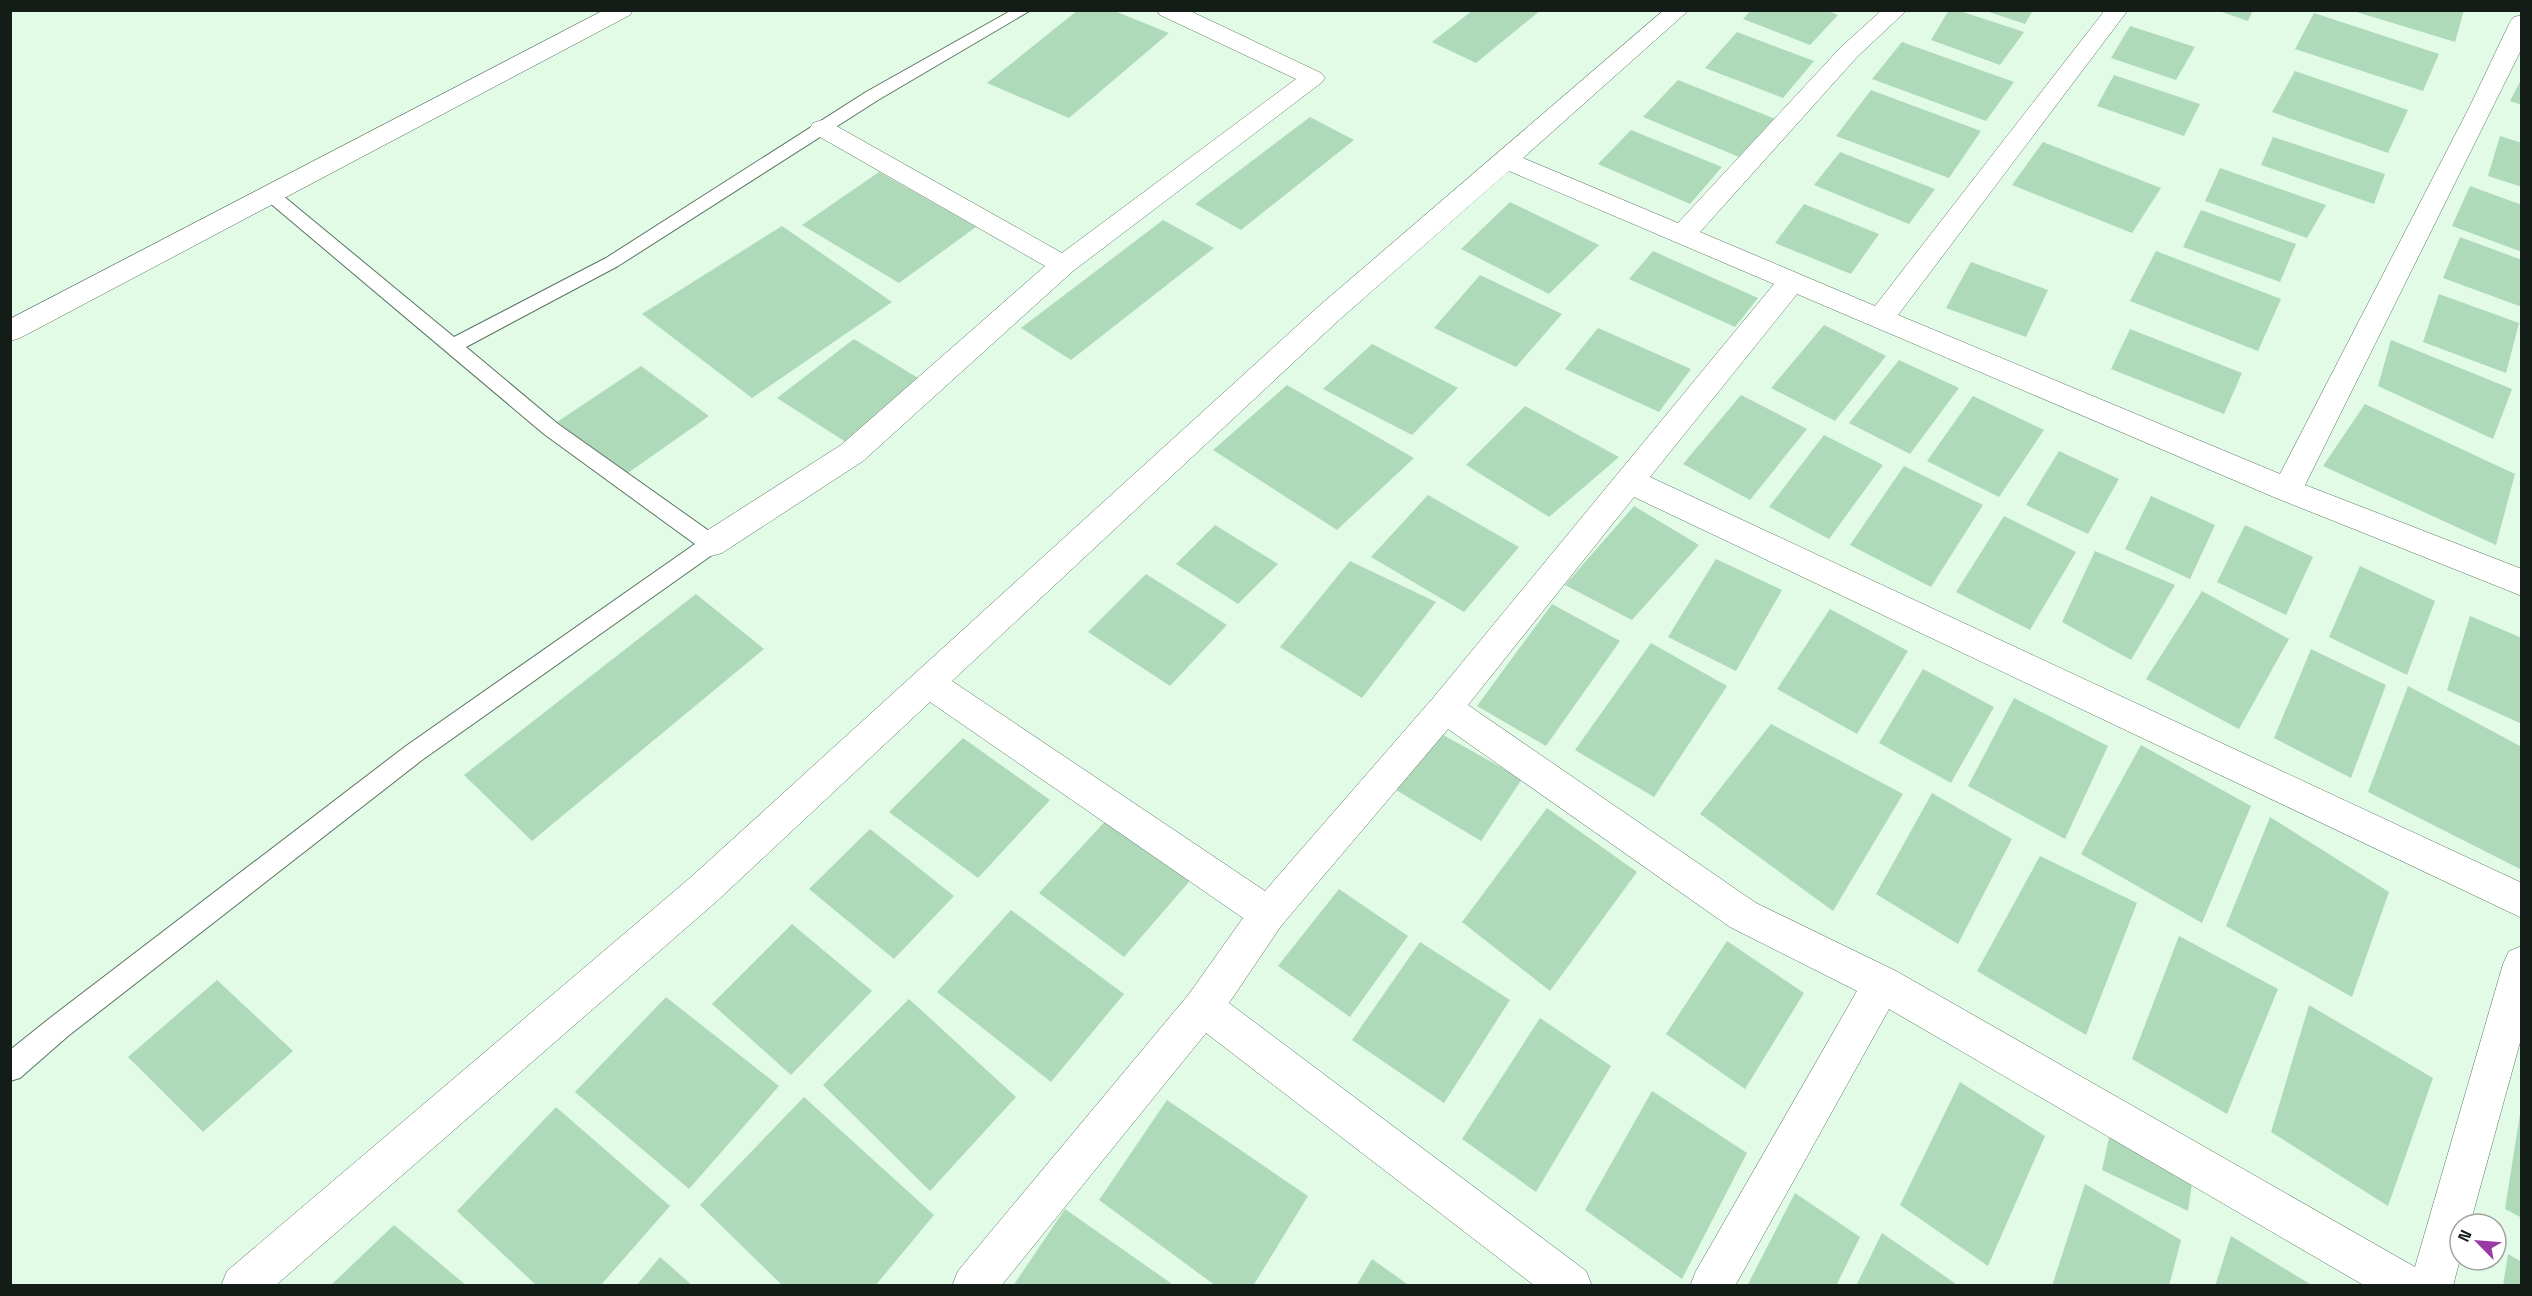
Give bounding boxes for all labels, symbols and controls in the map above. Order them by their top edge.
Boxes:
north arrow [2448,1212,2508,1272]
text: N [2453,1227,2477,1245]

